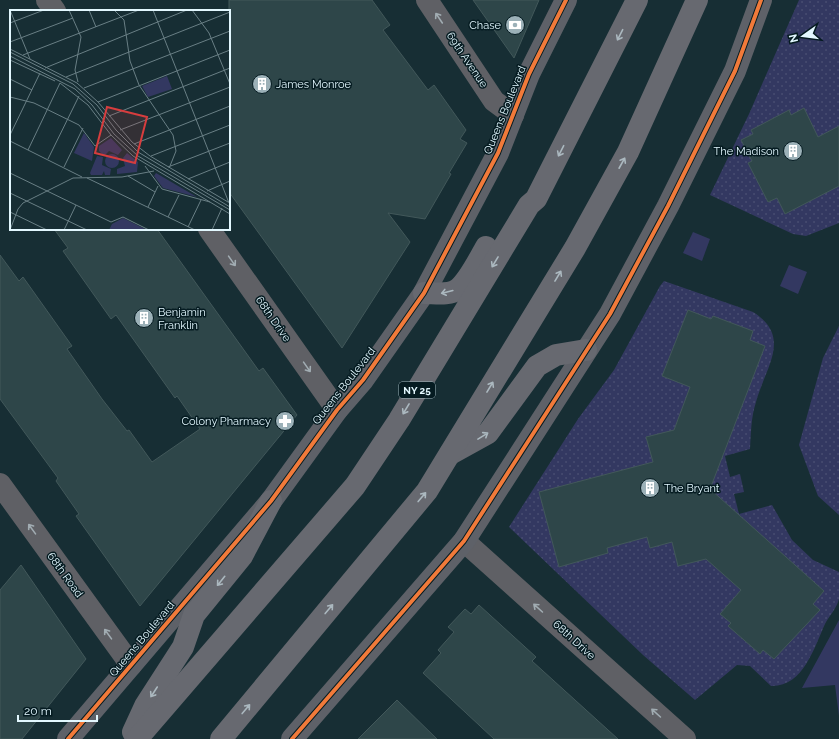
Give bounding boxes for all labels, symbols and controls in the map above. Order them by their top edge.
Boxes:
inset map [10,10,230,230]
one-way arrow [434,12,442,24]
bank icon: Chase [504,14,526,36]
north arrow [783,16,823,56]
place label: Chase [469,19,502,32]
one-way arrow [616,29,623,41]
street label: 69th Avenue [444,30,491,91]
text: N [786,33,801,44]
street label: Queens Boulevard [481,64,529,156]
building icon: James Monroe [251,73,273,95]
place label: James Monroe [276,78,352,91]
building icon: The Madison [782,140,804,162]
one-way arrow [557,145,564,157]
place label: The Madison [714,145,779,158]
one-way arrow [618,157,626,169]
one-way arrow [228,255,236,266]
one-way arrow [491,256,499,267]
one-way arrow [554,270,562,282]
one-way arrow [441,289,454,296]
street label: 68th Drive [253,294,294,345]
place label: Benjamin Franklin [158,306,206,332]
building icon: Benjamin Franklin [133,307,155,329]
street label: Queens Boulevard [310,345,378,427]
one-way arrow [303,361,311,372]
one-way arrow [487,381,495,393]
road number: NY 25 [399,382,435,398]
one-way arrow [401,403,409,415]
pharmacy icon: Colony Pharmacy [274,410,296,432]
place label: Colony Pharmacy [181,415,271,428]
one-way arrow [477,431,489,439]
building icon: The Bryant [639,477,661,499]
place label: The Bryant [664,482,720,495]
one-way arrow [417,492,426,503]
one-way arrow [28,523,36,534]
street label: 68th Road [44,550,86,600]
one-way arrow [217,576,226,587]
street label: Queens Boulevard [107,599,177,679]
one-way arrow [533,603,544,612]
one-way arrow [324,604,333,614]
street label: 68th Drive [550,618,598,663]
one-way arrow [104,629,112,640]
one-way arrow [150,686,158,698]
scale bar [18,697,97,723]
text: 20 m [24,704,52,718]
one-way arrow [241,704,250,714]
one-way arrow [651,708,661,718]

